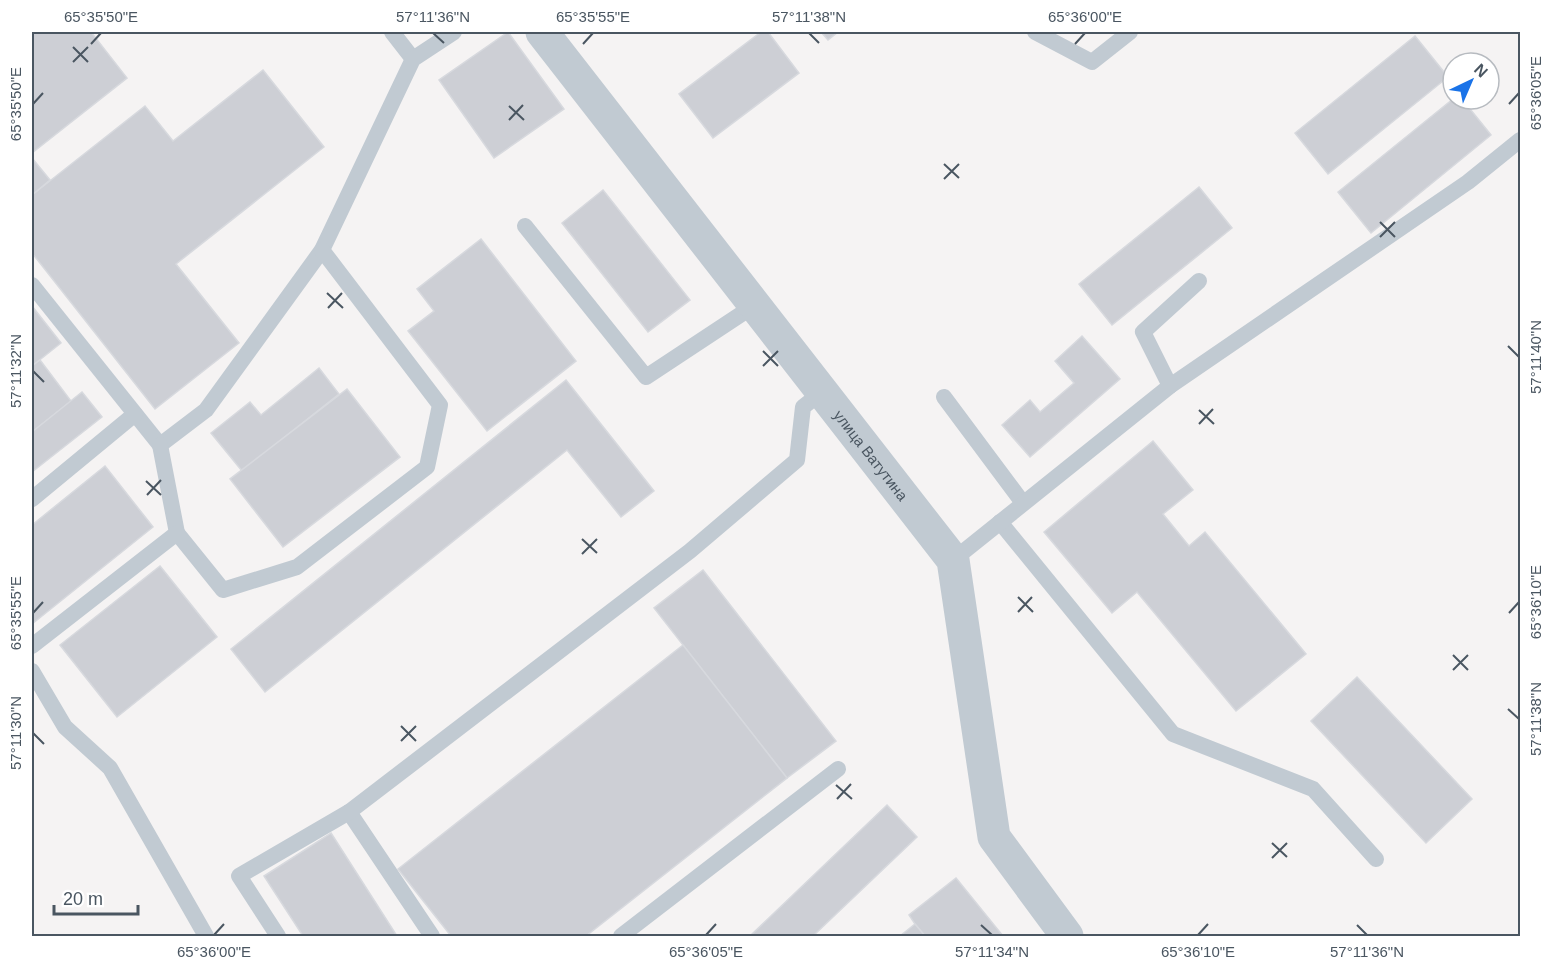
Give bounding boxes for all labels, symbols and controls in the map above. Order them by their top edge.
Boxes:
text: 65°35'50"E [64,8,138,25]
text: 57°11'36"N [396,8,470,25]
text: 65°35'55"E [556,8,630,25]
text: 57°11'38"N [772,8,846,25]
text: 65°36'00"E [1048,8,1122,25]
north arrow [1441,51,1501,111]
text: 65°36'05"E [1527,56,1544,130]
text: N [1471,60,1491,81]
text: 65°35'50"E [7,67,24,141]
text: 57°11'40"N [1527,320,1544,394]
text: 57°11'32"N [7,334,24,408]
street label: улица Ватутина [831,406,912,504]
text: 65°36'10"E [1527,565,1544,639]
text: 65°35'55"E [7,576,24,650]
text: 57°11'38"N [1527,682,1544,756]
text: 57°11'30"N [7,696,24,770]
scale bar [54,878,138,916]
text: 20 m [63,889,103,909]
text: 65°36'00"E [177,943,251,960]
text: 65°36'05"E [669,943,743,960]
text: 57°11'34"N [955,943,1029,960]
text: 65°36'10"E [1161,943,1235,960]
text: 57°11'36"N [1330,943,1404,960]

